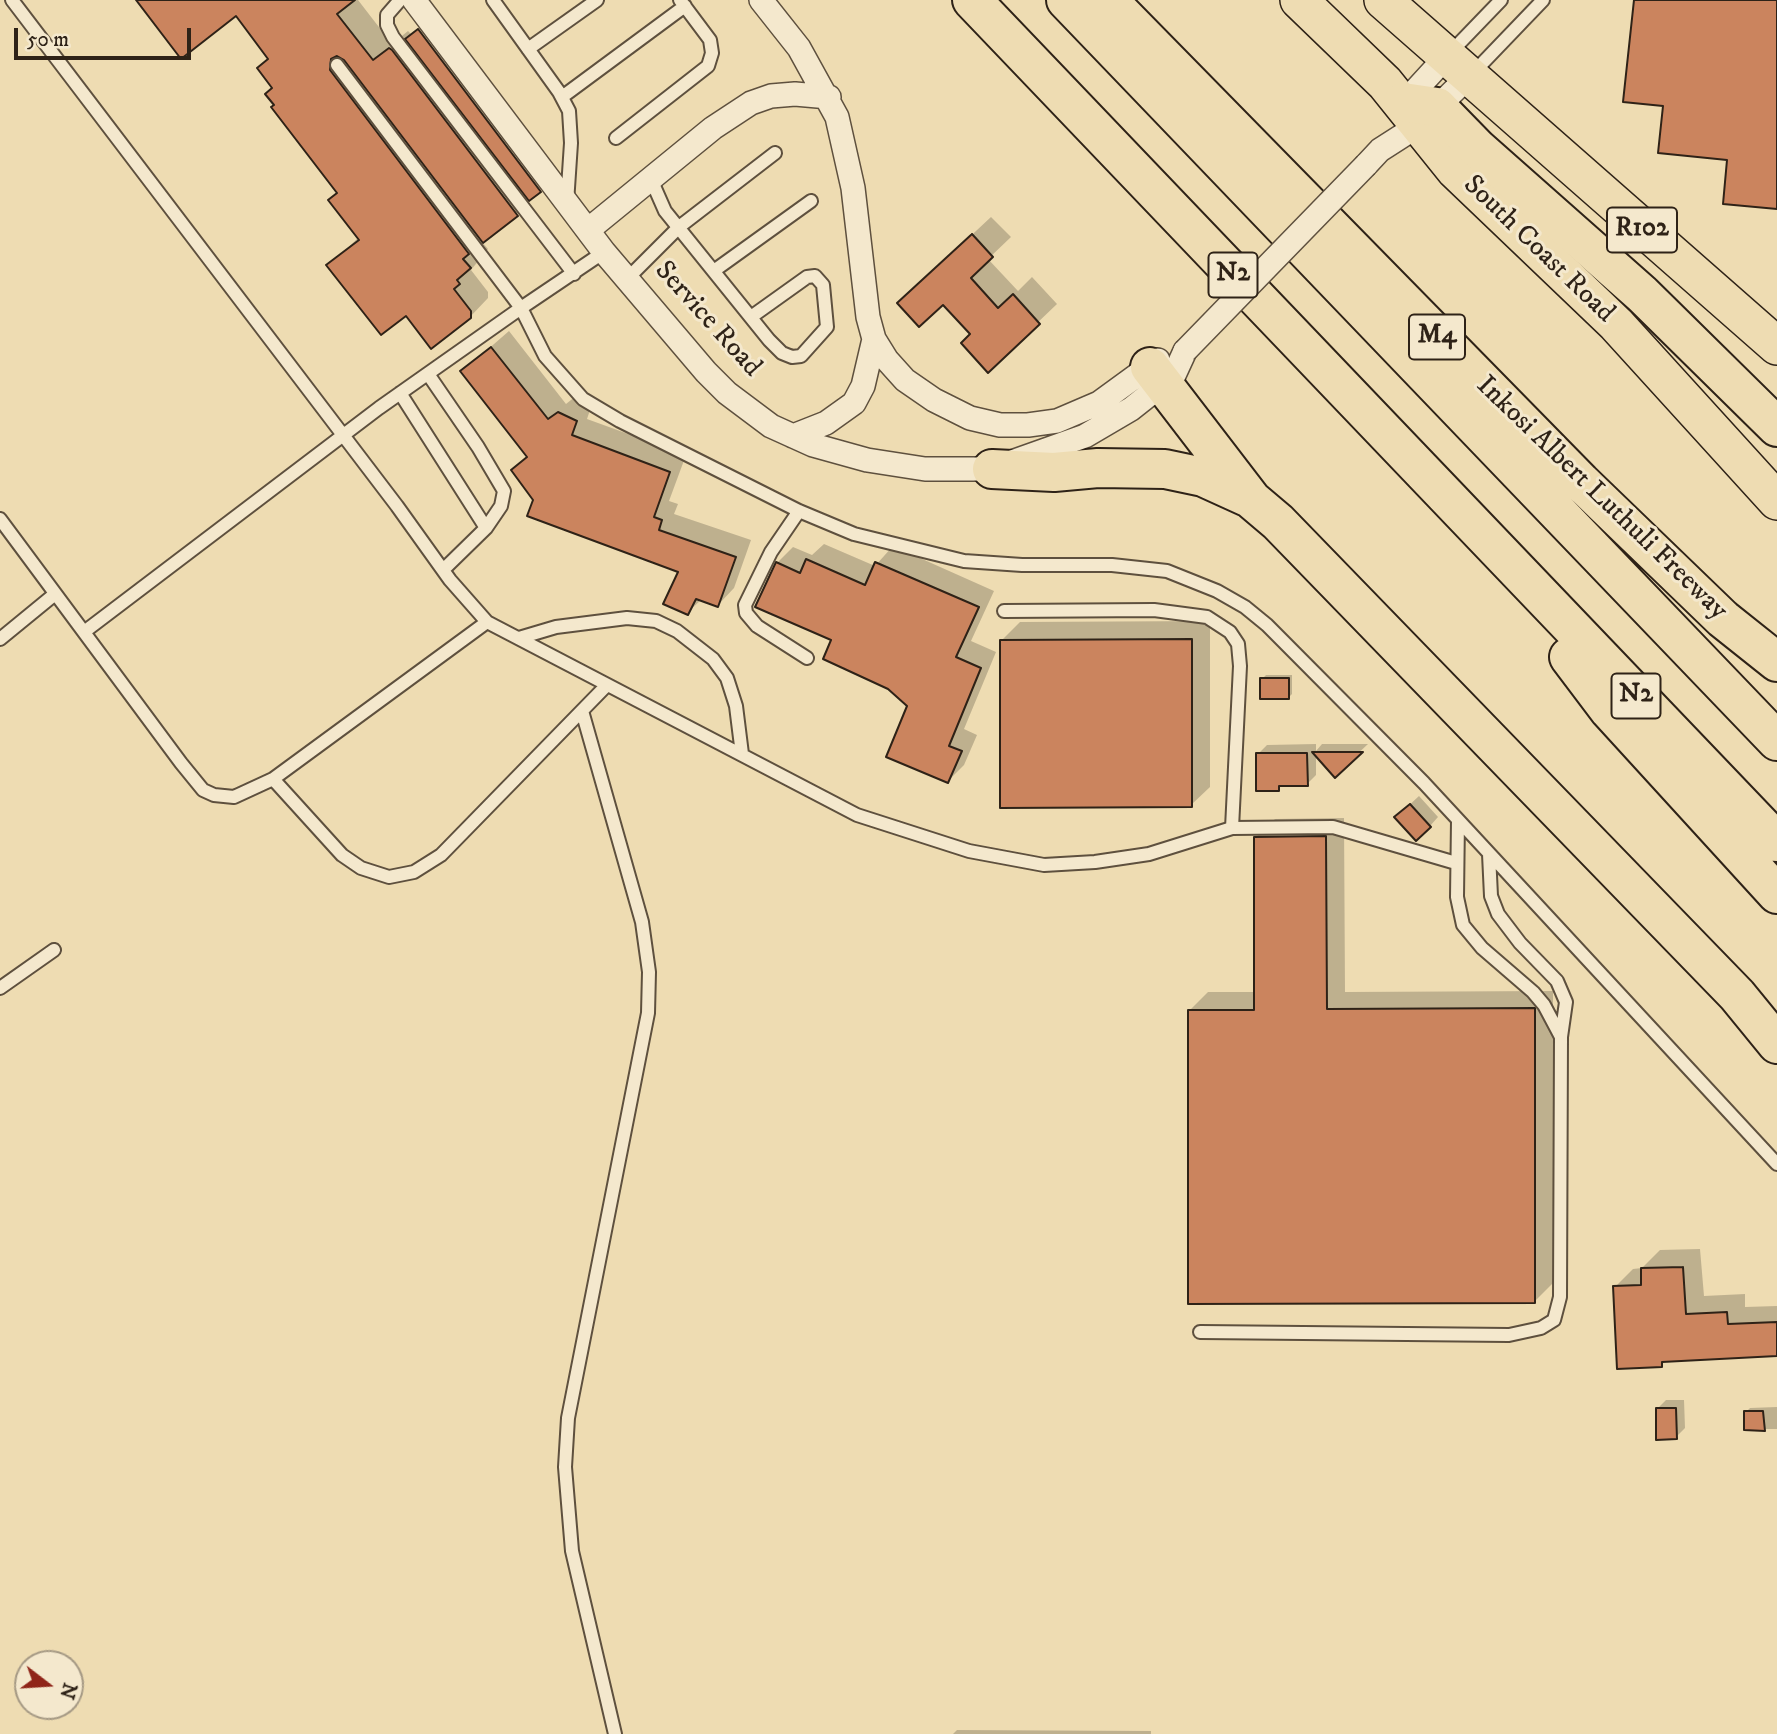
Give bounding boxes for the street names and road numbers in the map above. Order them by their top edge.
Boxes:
street label: South Coast Road [1455,169,1621,331]
road number: R102 [1607,207,1677,252]
road number: N2 [1208,252,1258,298]
street label: Service Road [646,255,768,385]
road number: M4 [1409,314,1465,360]
street label: Inkosi Albert Luthuli Freeway [1468,370,1734,628]
road number: N2 [1612,674,1660,718]

